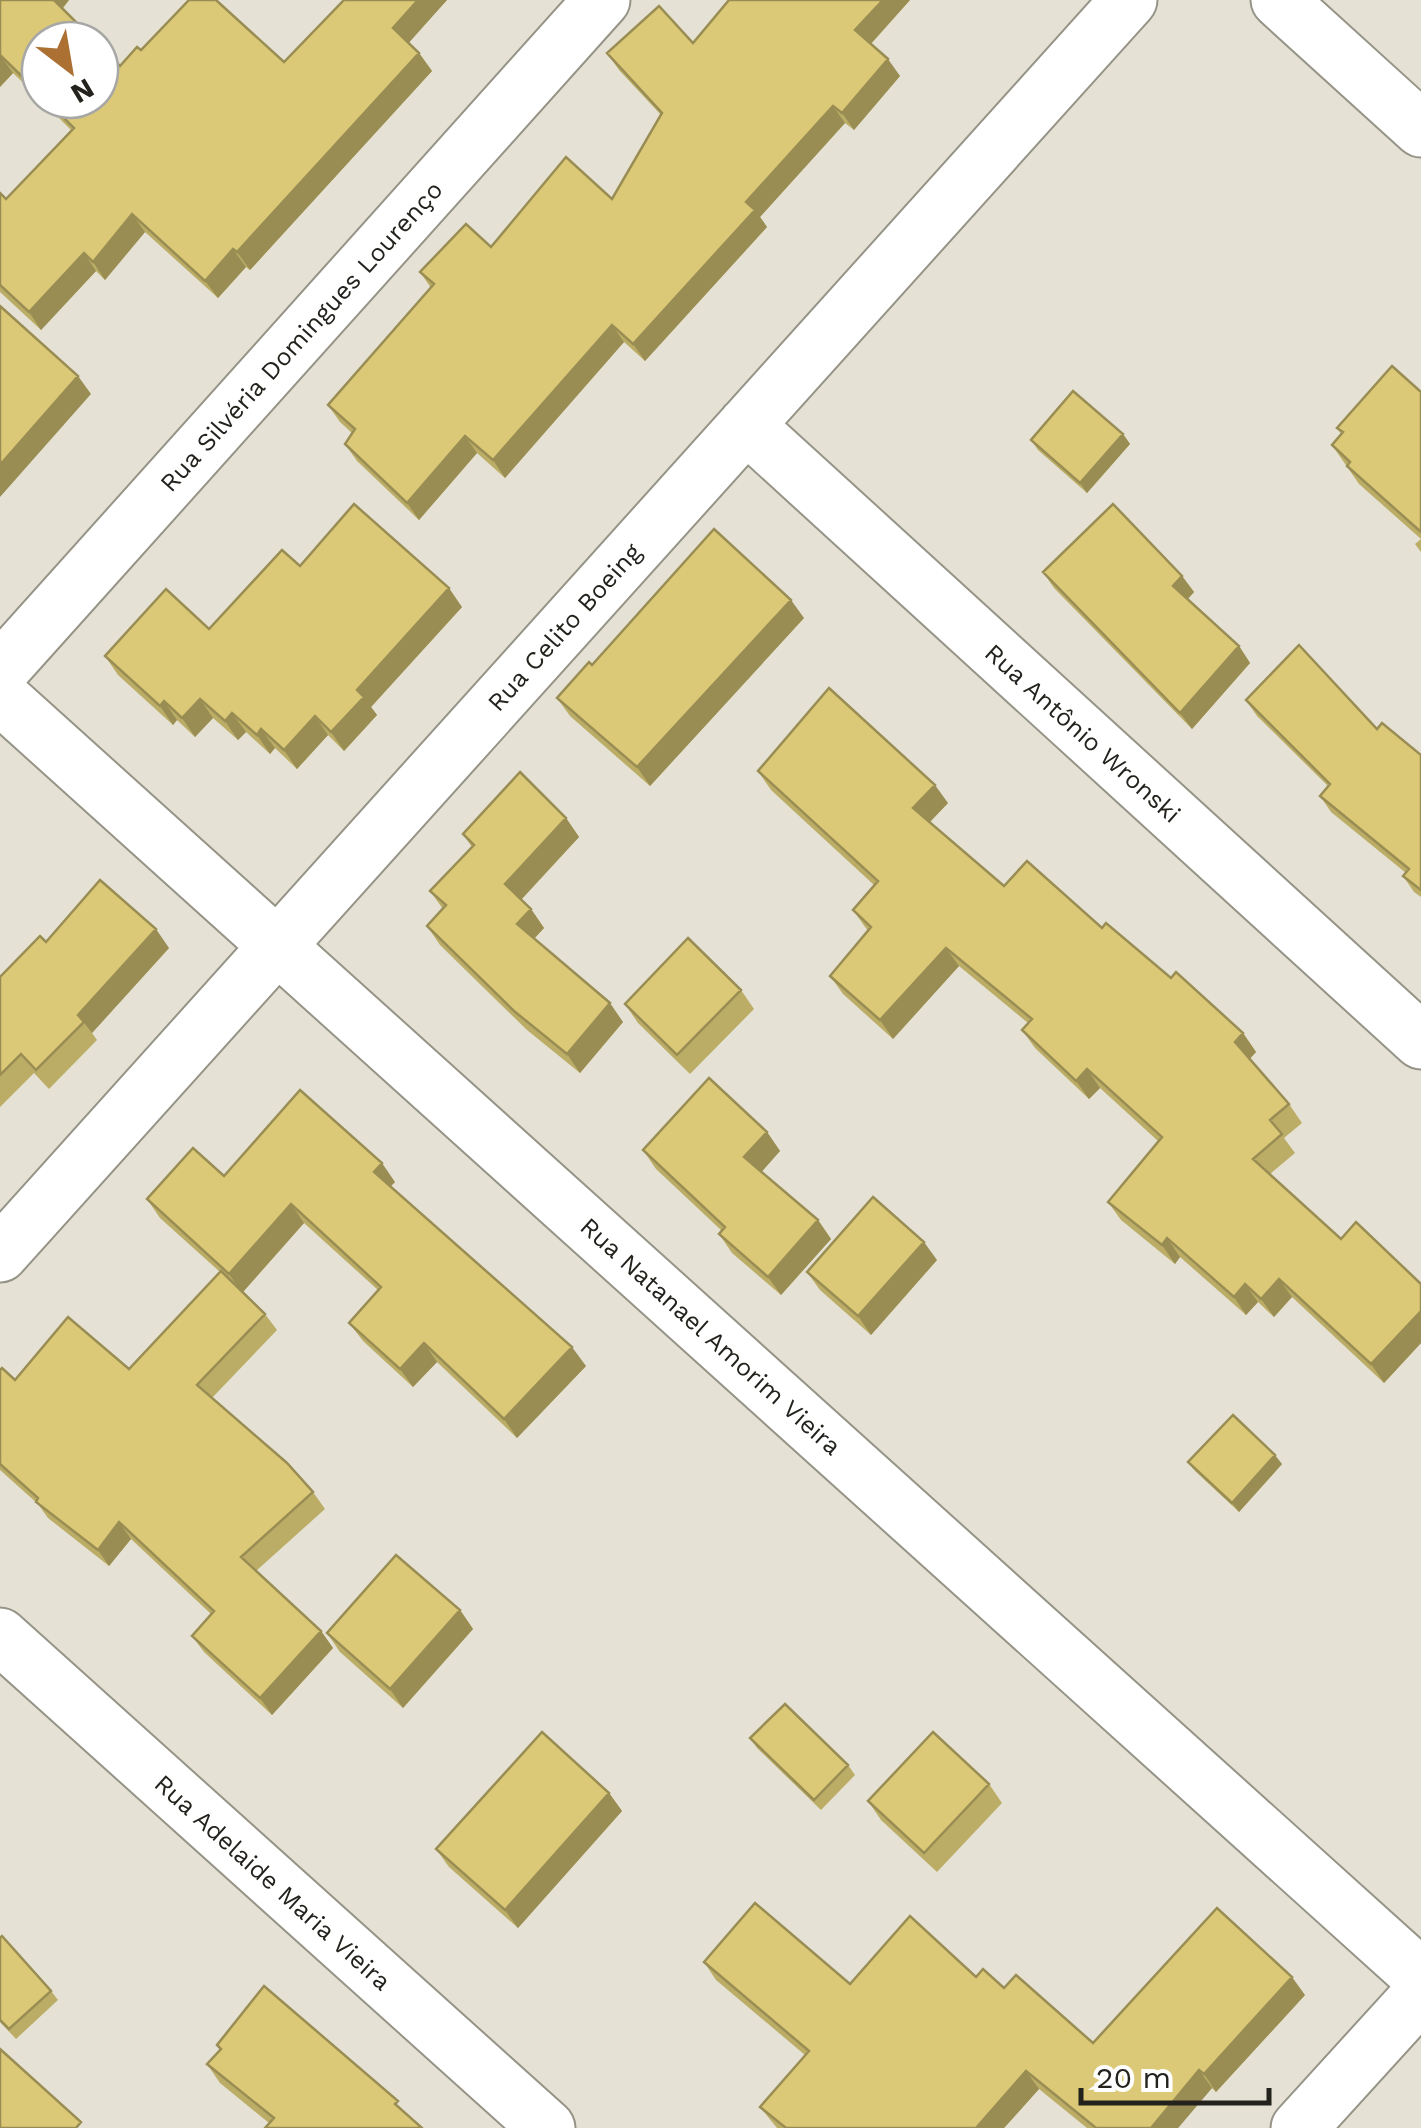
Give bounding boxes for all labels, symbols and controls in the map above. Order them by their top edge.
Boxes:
north arrow [20,20,120,120]
text: N [65,72,100,110]
street label: Rua Silvéria Domingues Lourenço [154,175,448,497]
street label: Rua Celito Boeing [482,537,648,717]
street label: Rua Antônio Wronski [979,638,1186,829]
street label: Rua Natanael Amorim Vieira [575,1212,847,1461]
street label: Rua Adelaide Maria Vieira [149,1769,397,1996]
scale bar [1081,2043,1268,2105]
text: 20 m [1096,2060,1171,2095]

